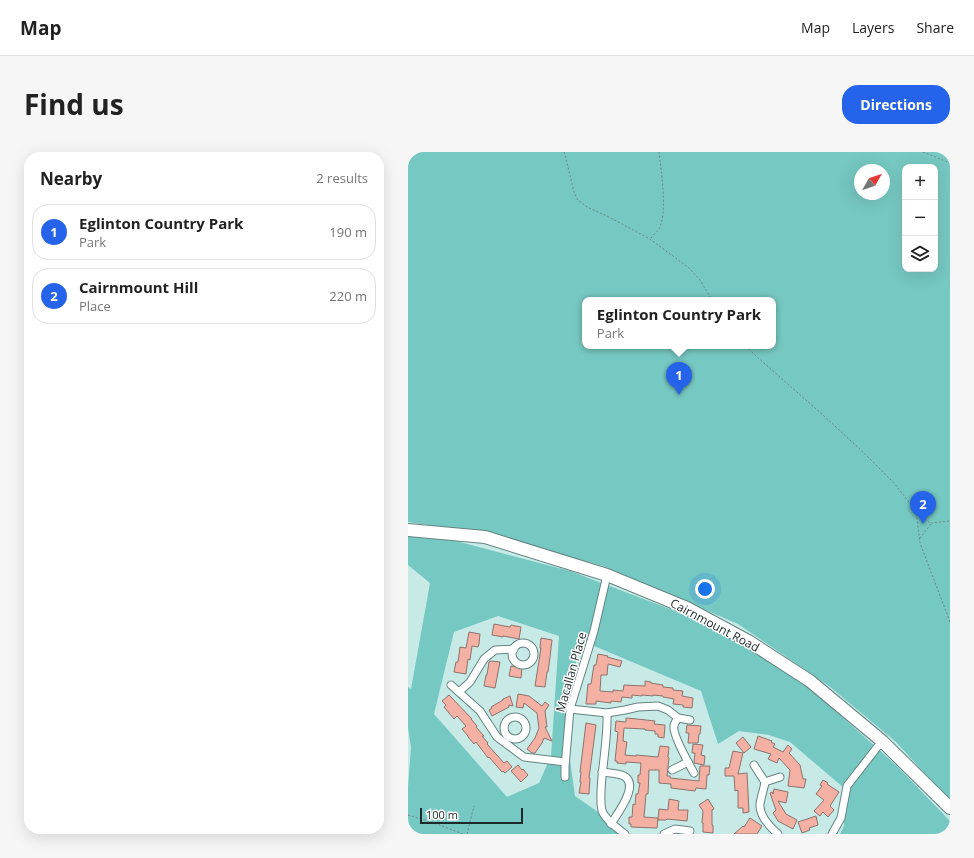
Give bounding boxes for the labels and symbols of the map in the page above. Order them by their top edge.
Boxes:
north arrow [854,164,890,200]
pin: 1 [666,362,692,395]
pin: 2 [910,491,936,524]
your location [695,579,715,599]
street label: Cairnmount Road [667,594,763,656]
street label: Macallan Place [551,630,591,714]
scale bar [420,806,523,825]

